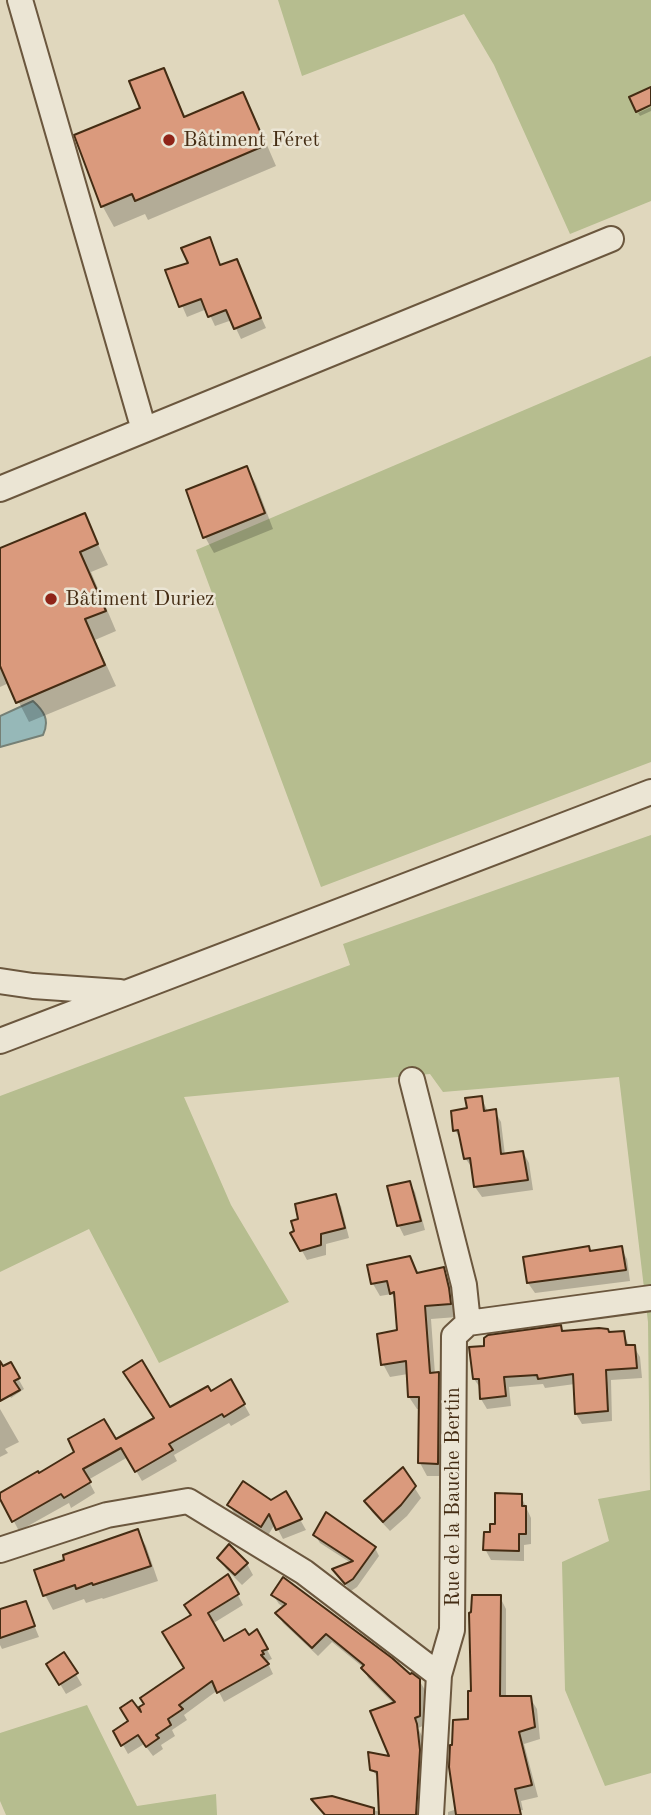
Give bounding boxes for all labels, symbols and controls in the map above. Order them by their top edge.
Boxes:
place label: Bâtiment Féret [183,127,320,153]
marker: Bâtiment Féret [161,132,177,148]
place label: Bâtiment Duriez [65,586,215,612]
marker: Bâtiment Duriez [43,591,59,607]
street label: Rue de la Bauche Bertin [440,1387,466,1607]

